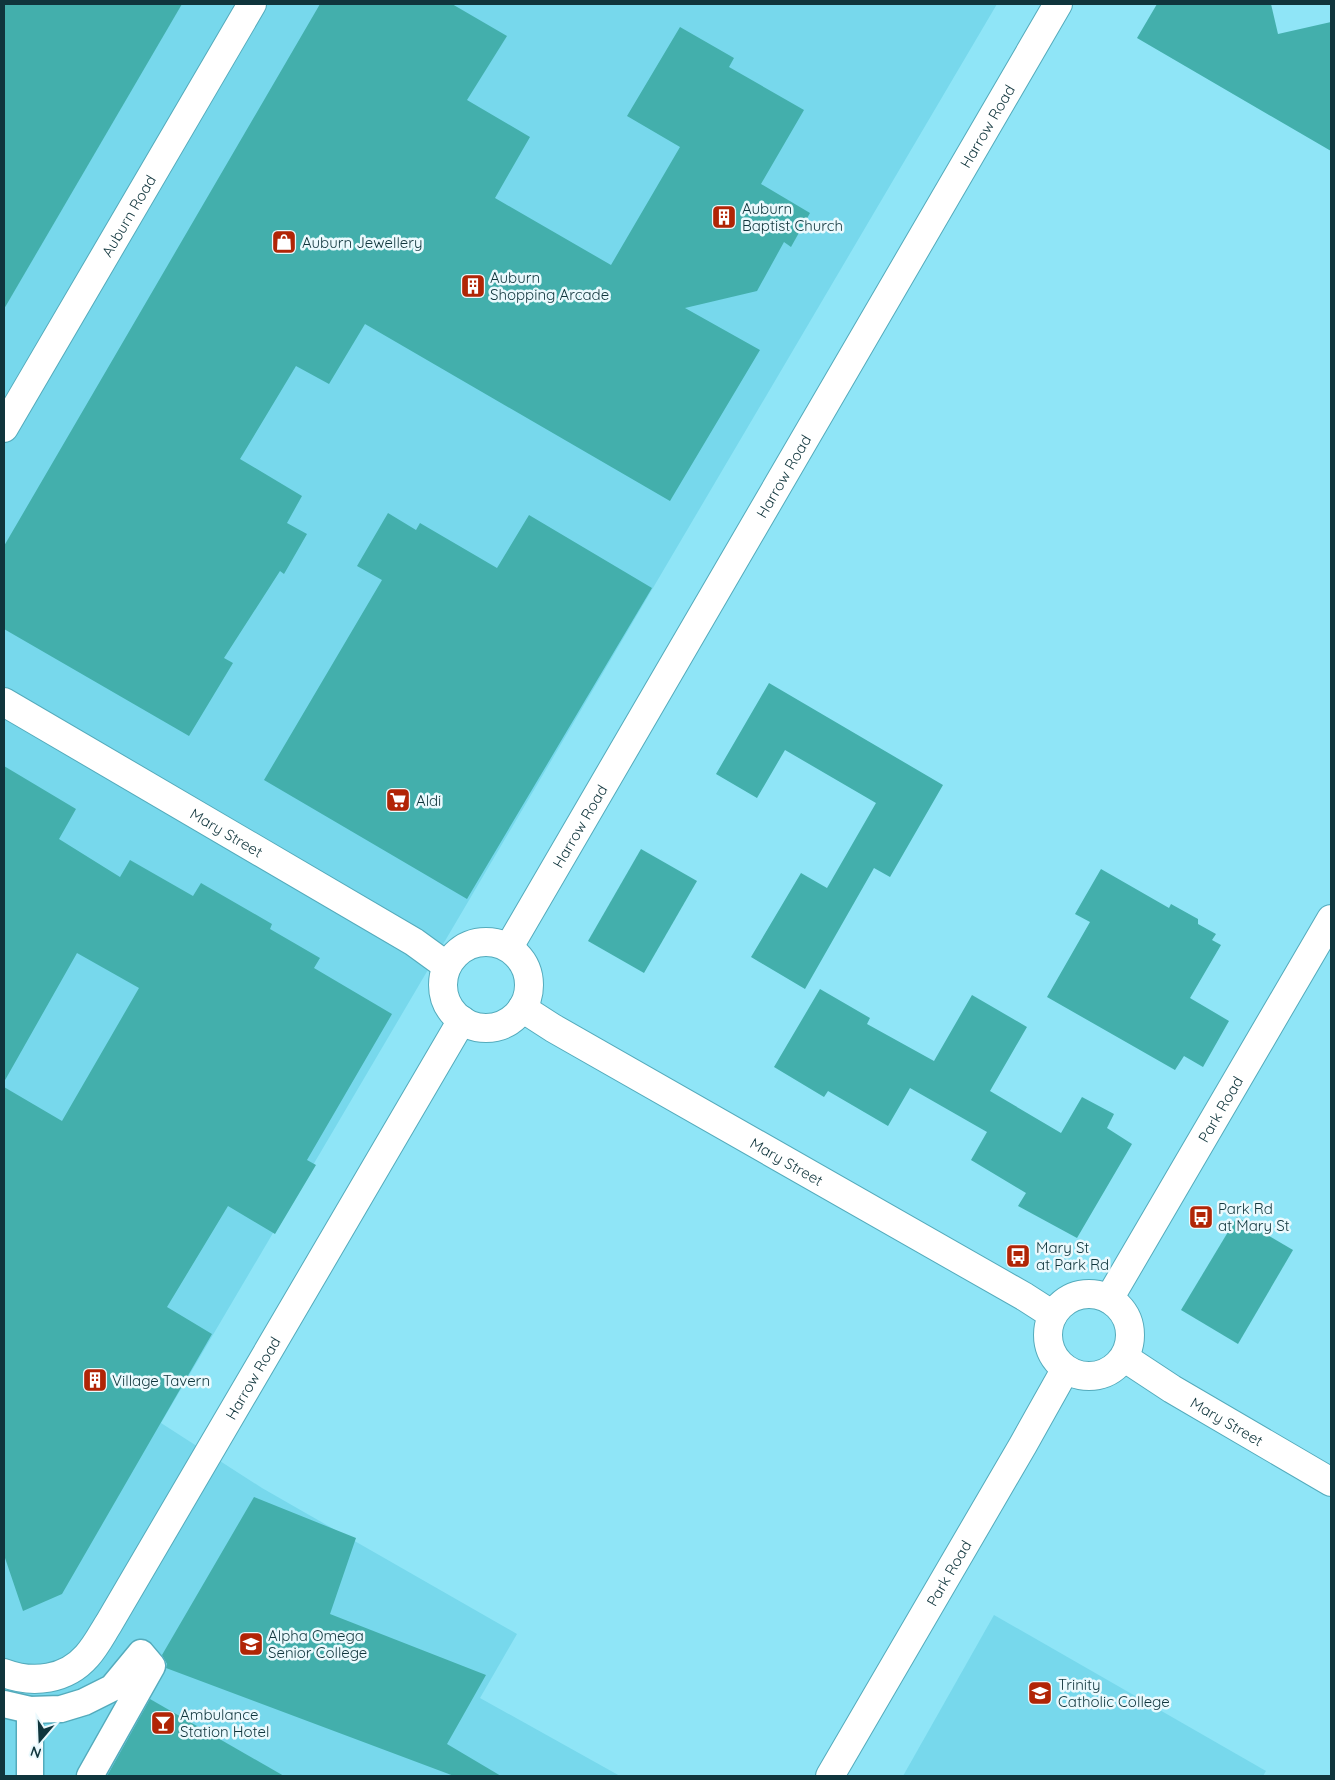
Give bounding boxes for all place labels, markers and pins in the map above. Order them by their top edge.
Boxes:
place label: Auburn Baptist Church [742,199,843,235]
building icon: Auburn Baptist Church [711,204,737,230]
shop icon: Auburn Jewellery [271,229,297,255]
place label: Auburn Jewellery [302,233,423,252]
place label: Auburn Shopping Arcade [490,268,609,304]
building icon: Auburn Shopping Arcade [460,273,486,299]
supermarket icon: Aldi [385,787,411,813]
place label: Aldi [416,791,441,810]
place label: Park Rd at Mary St [1218,1199,1290,1235]
bus stop icon: Park Rd at Mary St [1188,1204,1214,1230]
place label: Mary St at Park Rd [1036,1238,1109,1274]
bus stop icon: Mary St at Park Rd [1005,1243,1031,1269]
building icon: Village Tavern [82,1367,108,1393]
place label: Village Tavern [112,1371,210,1390]
place label: Alpha Omega Senior College [268,1626,367,1662]
school or university icon: Alpha Omega Senior College [238,1631,264,1657]
place label: Trinity Catholic College [1058,1675,1170,1711]
school or university icon: Trinity Catholic College [1027,1680,1053,1706]
place label: Ambulance Station Hotel [180,1705,270,1741]
bar icon: Ambulance Station Hotel [150,1710,176,1736]

